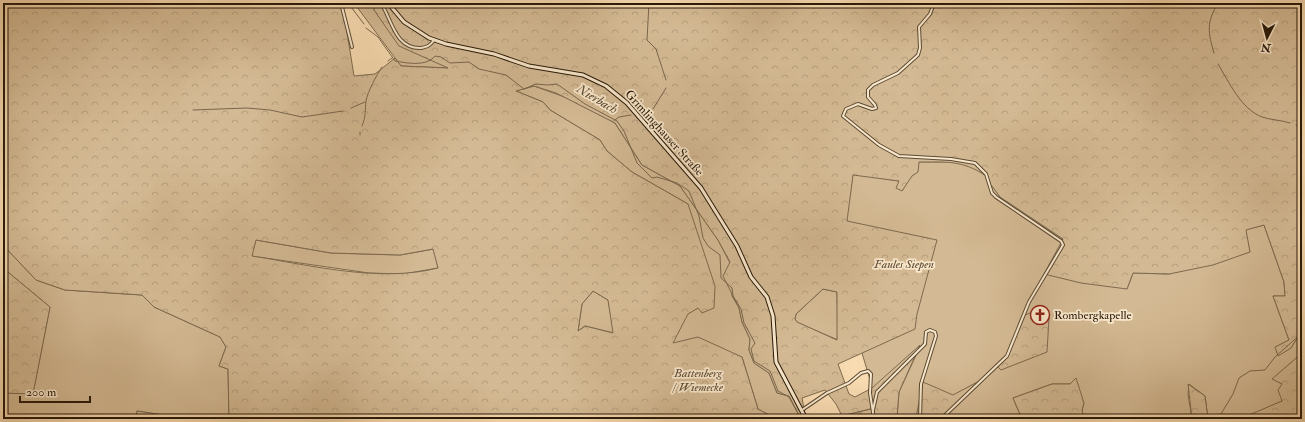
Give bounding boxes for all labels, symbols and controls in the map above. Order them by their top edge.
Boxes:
north arrow [1247,18,1287,58]
text: N [1259,40,1273,55]
water label: Nierbach [573,80,620,117]
street label: Grimlinghauser Straße [621,87,707,179]
park label: Faules Siepen [873,257,934,272]
church icon: Rombergkapelle [1029,304,1051,326]
place label: Rombergkapelle [1054,308,1132,323]
park label: Battenberg / Wiemecke [672,366,724,395]
scale bar [20,378,90,404]
text: 200 m [26,385,57,400]

